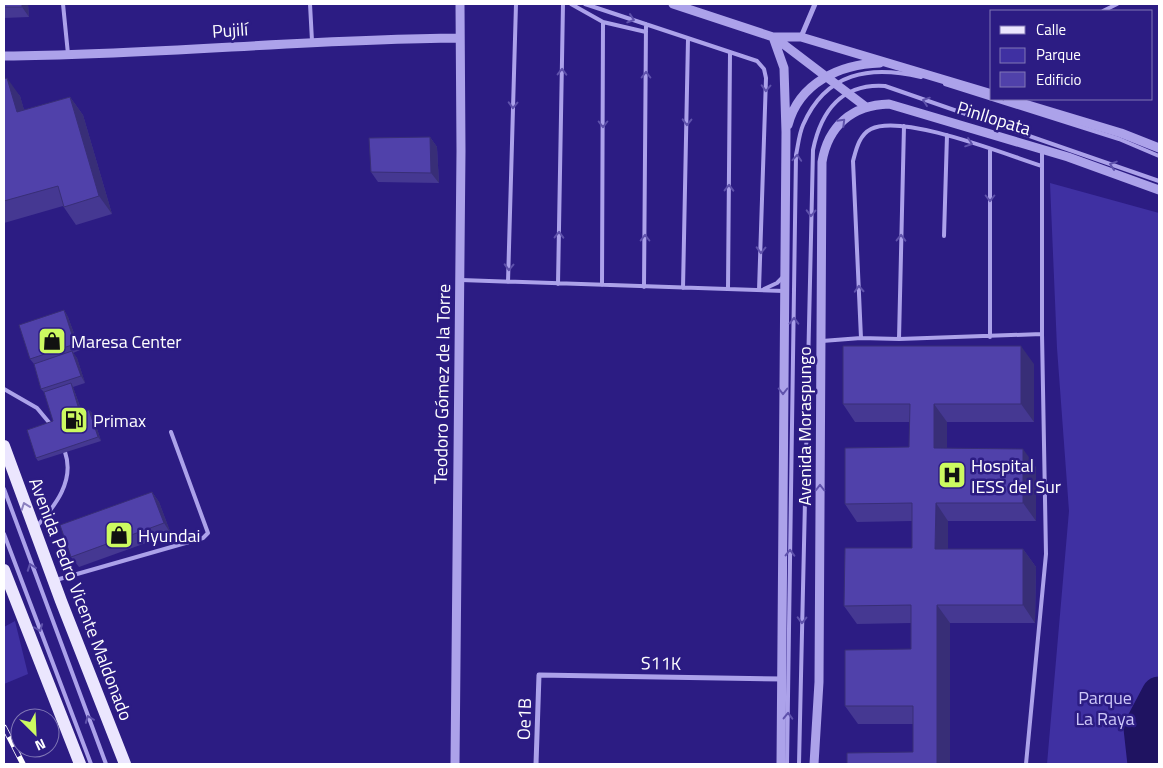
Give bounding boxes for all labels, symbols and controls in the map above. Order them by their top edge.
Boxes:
legend [990,10,1153,100]
one-way arrow [626,14,634,24]
street label: Pujilí [211,15,251,45]
text: Calle [1036,18,1066,41]
text: Parque [1036,43,1081,66]
one-way arrow [557,68,567,76]
text: Edificio [1036,68,1081,91]
one-way arrow [641,71,651,79]
one-way arrow [761,84,771,92]
street label: Pinllopata [954,94,1034,142]
one-way arrow [923,96,931,106]
one-way arrow [508,101,519,109]
one-way arrow [681,119,692,127]
one-way arrow [836,119,845,128]
one-way arrow [598,120,608,128]
one-way arrow [964,137,973,147]
one-way arrow [791,154,802,162]
one-way arrow [1109,161,1118,171]
one-way arrow [724,184,734,192]
one-way arrow [985,195,995,203]
one-way arrow [806,209,816,217]
one-way arrow [554,231,564,238]
one-way arrow [639,234,650,242]
one-way arrow [896,234,907,242]
one-way arrow [755,246,766,254]
one-way arrow [503,264,514,272]
street label: Teodoro Gómez de la Torre [427,284,457,484]
one-way arrow [853,285,864,293]
one-way arrow [789,316,799,324]
shop icon: Maresa Center [37,326,67,356]
place label: Maresa Center [71,328,182,355]
street label: Avenida Moraspungo [791,346,818,506]
one-way arrow [778,388,788,395]
fuel station icon: Primax [59,405,89,435]
place label: Primax [93,407,146,434]
place label: Hospital IESS del Sur [971,452,1061,500]
hospital icon: Hospital IESS del Sur [937,460,967,490]
street label: Avenida Pedro Vicente Maldonado [22,474,140,724]
one-way arrow [815,484,825,492]
one-way arrow [21,502,31,511]
shop icon: Hyundai [104,520,134,550]
place label: Hyundai [138,522,201,549]
one-way arrow [785,549,796,557]
one-way arrow [27,563,37,571]
one-way arrow [797,616,807,624]
one-way arrow [33,623,44,632]
street label: S11K [641,649,681,677]
park label: Parque La Raya [1075,684,1135,732]
street label: Oe1B [510,697,538,741]
north arrow [10,708,60,758]
one-way arrow [783,711,793,719]
one-way arrow [84,715,95,724]
text: N [32,734,49,757]

